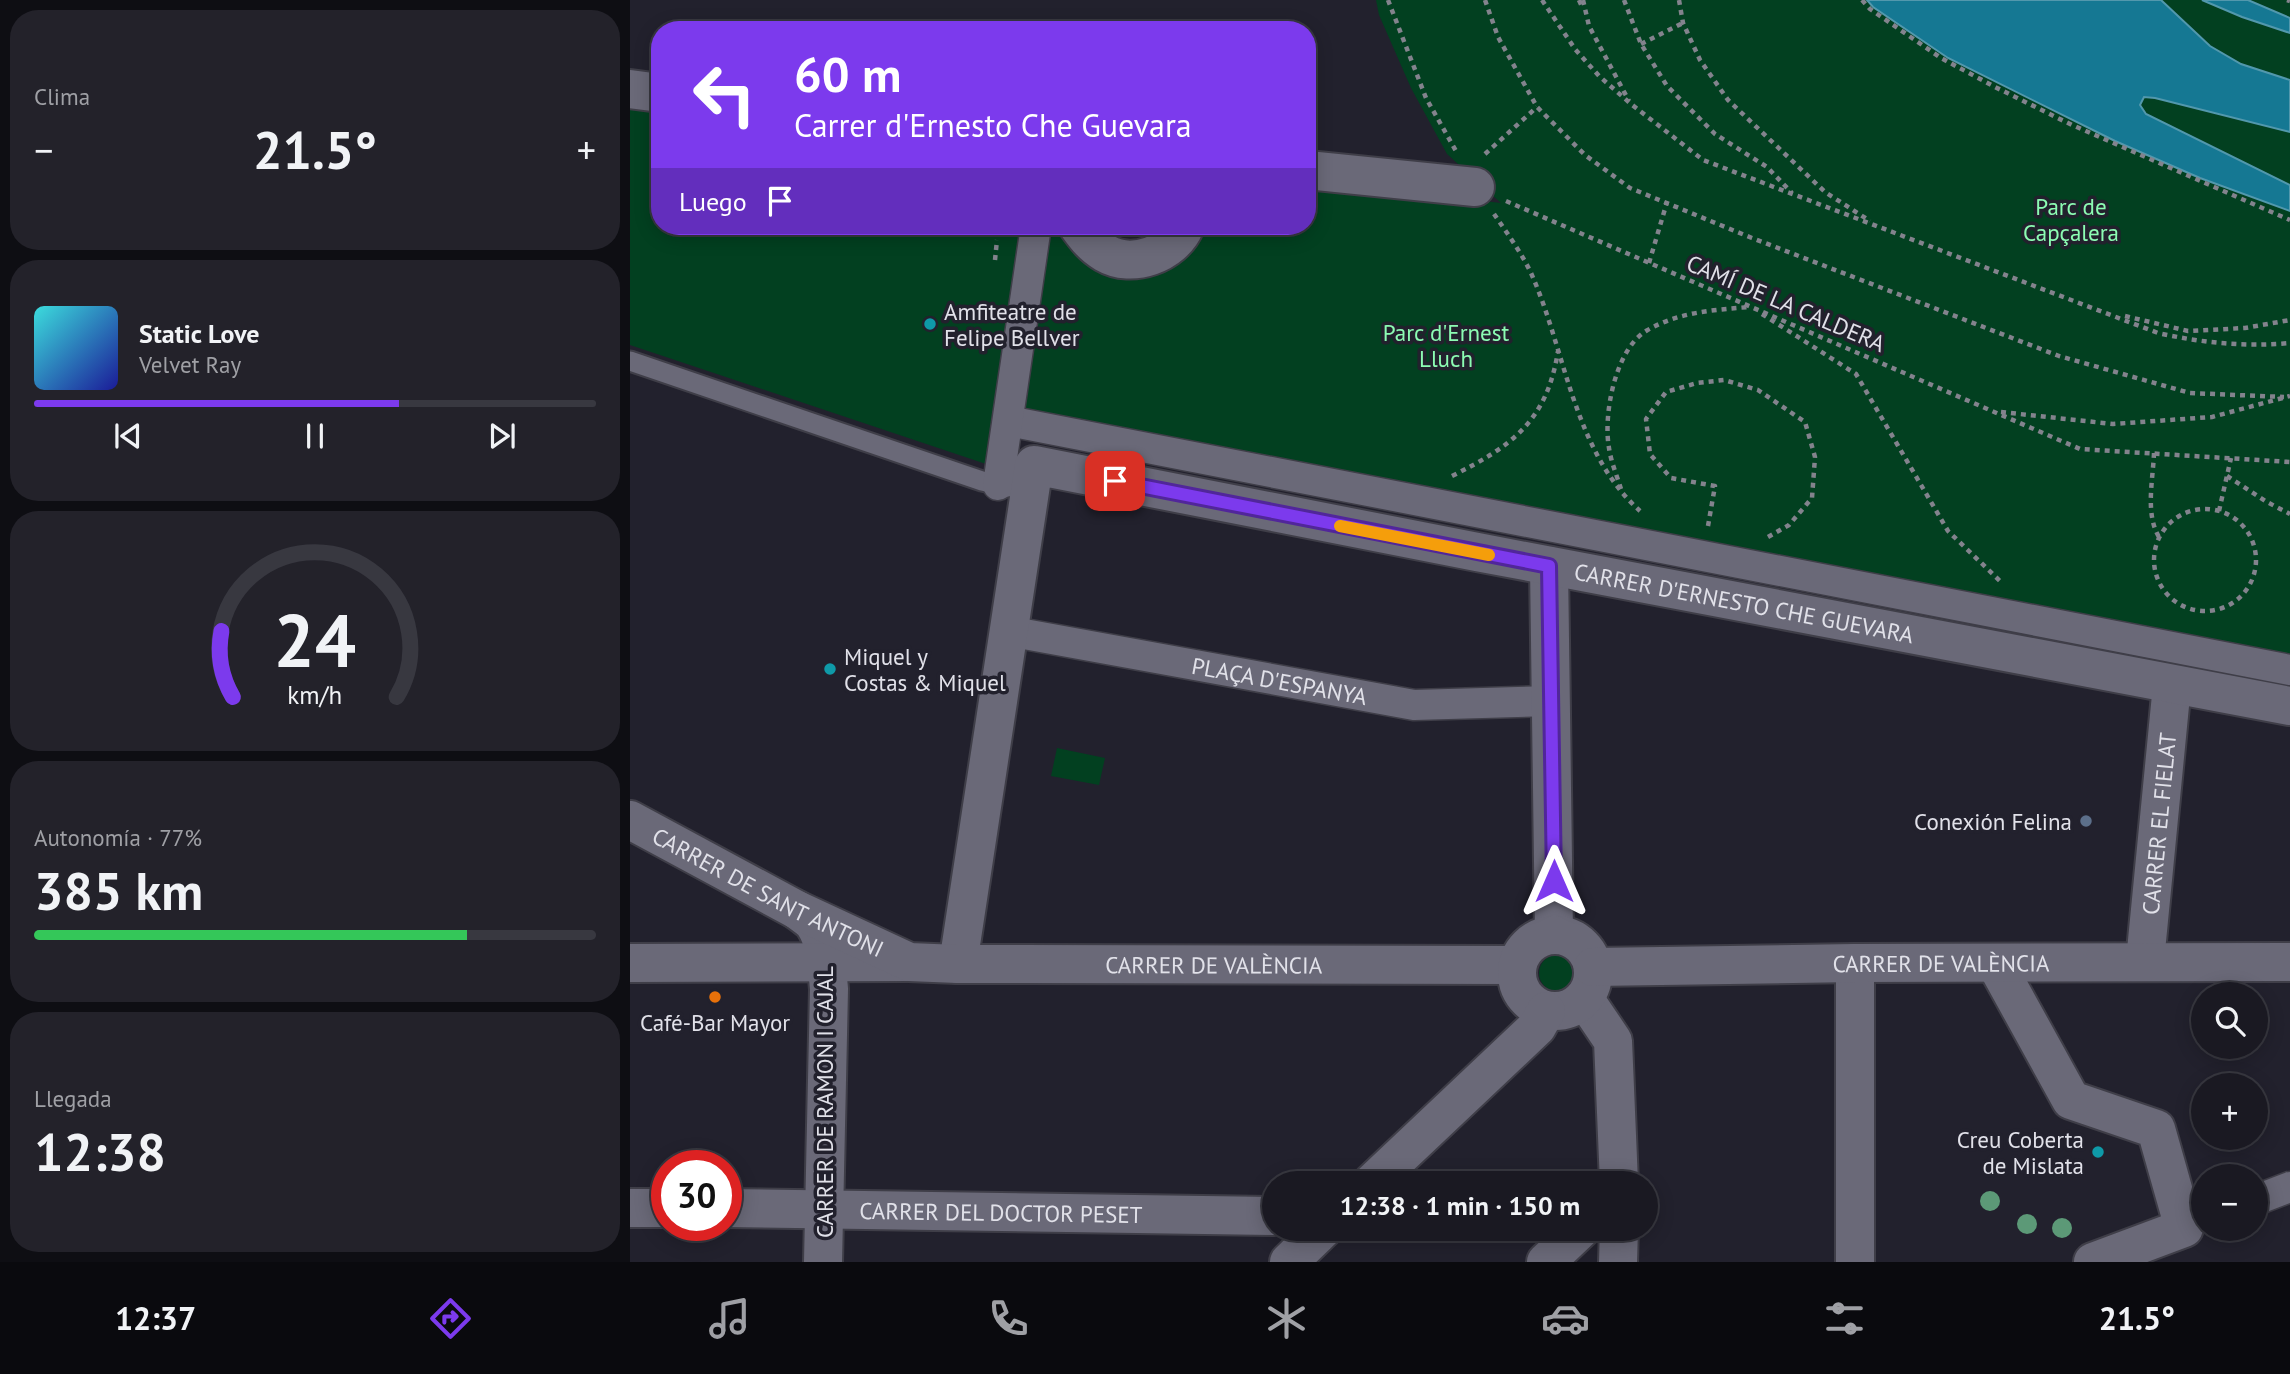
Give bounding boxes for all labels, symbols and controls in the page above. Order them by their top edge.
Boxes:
text: 60 m [794,42,901,106]
icon: left [679,49,770,140]
text: Clima [34,82,90,111]
text: Carrer d'Ernesto Che Guevara [794,104,1192,146]
text: 21.5° [253,116,377,183]
text: − [34,125,53,174]
text: + [577,125,596,174]
icon: arrive [761,182,799,220]
text: Luego [679,185,747,218]
park label: Parc de Capçalera [2023,192,2119,247]
street label: CAMÍ DE LA CALDERA [1682,248,1890,358]
place label: Amfiteatre de Felipe Bellver [944,297,1080,352]
marker: Amfiteatre de Felipe Bellver [922,316,938,332]
text: Static Love [139,317,260,350]
park label: Parc d'Ernest Lluch [1383,318,1509,373]
text: Velvet Ray [139,350,241,379]
icon: previous [109,417,147,455]
icon: pause [296,417,334,455]
icon: next [483,417,521,455]
pin [1085,451,1145,511]
icon: arrive [1096,462,1134,500]
street label: CARRER D'ERNESTO CHE GUEVARA [1572,556,1917,649]
text: 24 [274,593,356,687]
place label: Miquel y Costas & Miquel [844,642,1006,697]
street label: PLAÇA D'ESPANYA [1189,650,1370,711]
marker: Miquel y Costas & Miquel [822,661,838,677]
text: km/h [288,679,342,711]
street label: CARRER EL FIELAT [2135,731,2182,916]
place label: Conexión Felina [1914,807,2072,836]
marker: Conexión Felina [2078,813,2094,829]
street label: CARRER DE SANT ANTONI [648,821,889,963]
text: Autonomía · 77% [34,823,202,852]
position arrow [1517,844,1591,918]
text: 385 km [34,857,203,924]
street label: CARRER DE VALÈNCIA [1832,948,2050,978]
street label: CARRER DE VALÈNCIA [1105,950,1323,979]
street label: CARRER DE RAMON I CAJAL [810,966,839,1238]
map controls [2191,982,2268,1241]
button: search [2191,982,2268,1059]
marker: Café-Bar Mayor [707,989,723,1005]
place label: Café-Bar Mayor [640,1008,790,1037]
button: + [2191,1073,2268,1150]
text: Llegada [34,1084,112,1113]
text: 12:38 [34,1118,166,1185]
place label: Creu Coberta de Mislata [1957,1125,2084,1180]
marker: Creu Coberta de Mislata [2090,1144,2106,1160]
speed limit sign: 30 [651,1150,742,1241]
button: − [2191,1164,2268,1241]
text: 12:38 · 1 min · 150 m [1340,1189,1580,1222]
street label: CARRER DEL DOCTOR PESET [859,1195,1143,1229]
icon: directions [426,1294,475,1343]
icon: music [705,1294,754,1343]
icon: phone [984,1294,1033,1343]
icon: climate [1262,1294,1311,1343]
icon: car [1541,1294,1590,1343]
icon: filters [1820,1294,1869,1343]
text: 12:37 [115,1297,196,1339]
text: 21.5° [2099,1297,2175,1339]

